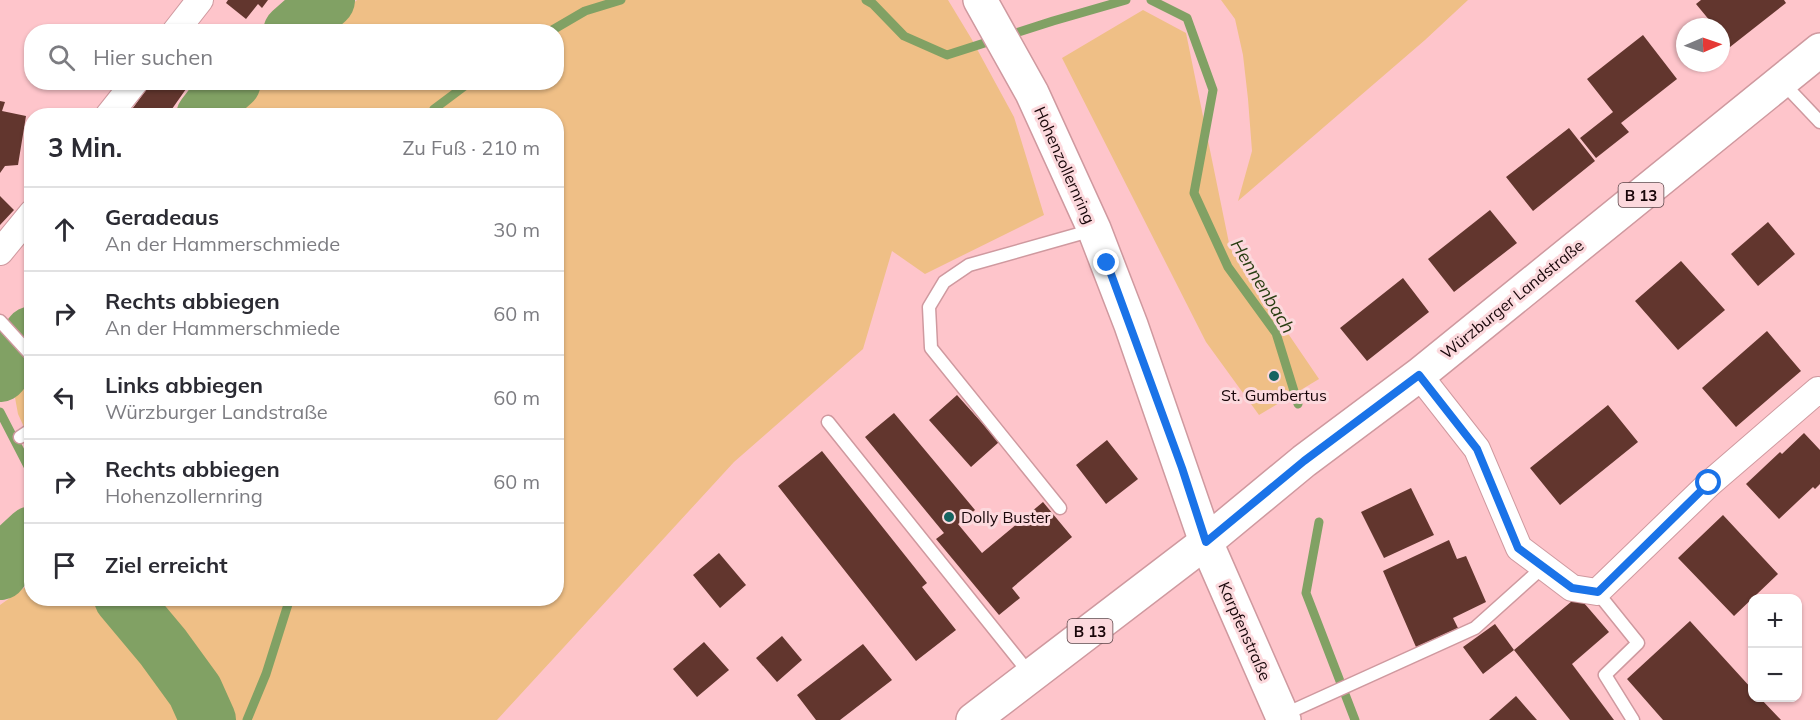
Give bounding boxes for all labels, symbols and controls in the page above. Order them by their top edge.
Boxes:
north arrow [1676,18,1730,72]
search box [24,24,564,90]
icon: search [45,41,78,74]
text: Hier suchen [93,43,213,71]
street label: Hohenzollernring [1030,103,1100,227]
text: 3 Min. [48,131,122,164]
text: Zu Fuß · 210 m [402,135,540,160]
road number: B 13 [1618,183,1664,207]
text: Geradeaus [105,203,219,231]
icon: ahead [48,213,81,246]
text: 30 m [493,217,540,242]
text: An der Hammerschmiede [105,231,340,256]
water label: Hennenbach [1226,235,1300,337]
street label: Würzburger Landstraße [1436,235,1588,363]
route end [1093,249,1119,275]
text: Rechts abbiegen [105,287,280,315]
icon: right [48,297,81,330]
text: 60 m [493,301,540,326]
text: An der Hammerschmiede [105,315,340,340]
marker: St. Gumbertus [1267,369,1281,383]
text: Links abbiegen [105,371,263,399]
icon: left [48,381,81,414]
text: 60 m [493,385,540,410]
place label: St. Gumbertus [1221,385,1327,405]
text: Würzburger Landstraße [105,399,328,424]
text: Rechts abbiegen [105,455,280,483]
icon: right [48,465,81,498]
text: 60 m [493,469,540,494]
route start [1695,469,1721,495]
text: Hohenzollernring [105,483,263,508]
place label: Dolly Buster [961,507,1051,527]
marker: Dolly Buster [942,510,956,524]
icon: arrive [48,549,81,582]
text: Ziel erreicht [105,551,228,579]
street label: Karpfenstraße [1214,579,1276,683]
map controls [1748,594,1802,702]
button: + [1748,594,1802,648]
road number: B 13 [1068,619,1112,643]
button: − [1748,648,1802,702]

